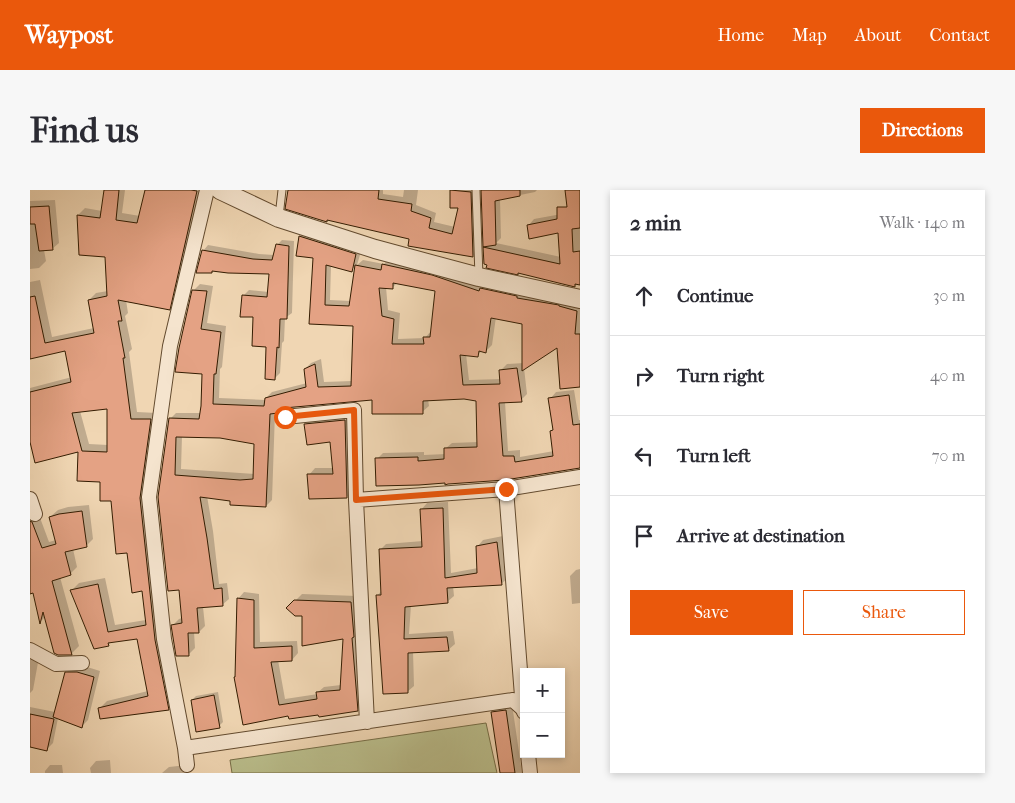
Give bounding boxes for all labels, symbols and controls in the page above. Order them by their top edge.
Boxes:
text: Waypost [25,21,113,49]
text: Home [717,25,764,46]
text: Map [792,25,827,46]
text: About [855,25,901,46]
text: Contact [929,25,990,46]
button: Directions [860,108,985,153]
text: Find us [30,110,139,151]
text: 2 min [630,211,681,235]
text: Walk · 140 m [880,213,965,232]
icon: ahead [630,282,658,310]
text: Continue [677,285,753,307]
text: 30 m [933,286,965,305]
icon: right [630,362,658,390]
text: Turn right [677,365,764,387]
text: 40 m [930,366,965,385]
route start [274,406,297,429]
icon: left [630,442,658,470]
text: Turn left [677,445,751,467]
text: 70 m [932,446,965,465]
route end [495,478,518,501]
icon: arrive [630,522,658,550]
text: Arrive at destination [677,525,845,547]
button: Save [630,590,793,635]
button: Share [803,590,965,635]
map controls [520,668,565,758]
button: + [520,668,565,713]
button: − [520,713,565,758]

